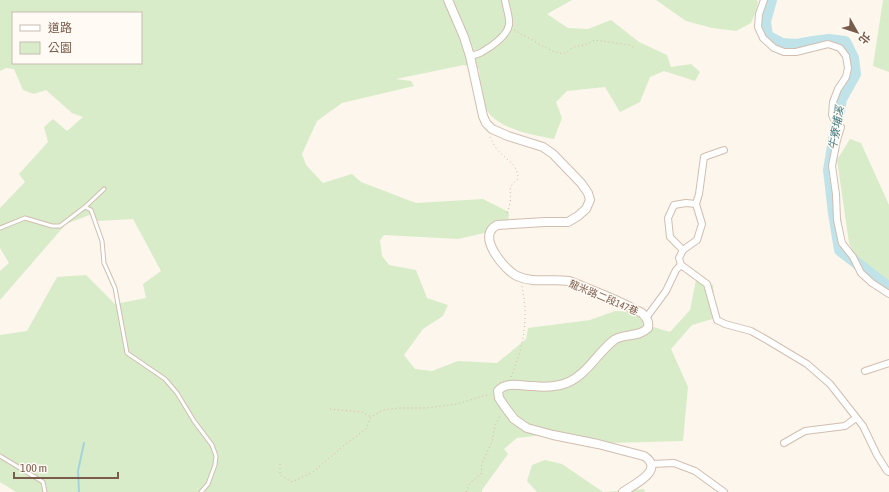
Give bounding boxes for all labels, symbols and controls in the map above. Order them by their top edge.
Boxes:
legend [12,12,142,64]
north arrow [837,12,877,52]
text: 道路 [48,21,72,35]
text: 北 [857,30,873,46]
text: 公園 [48,41,72,55]
water label: 牛寮埔溪 [826,103,846,151]
street label: 龍米路二段147巷 [568,278,640,317]
scale bar [14,454,118,480]
text: 100 m [20,461,47,475]

